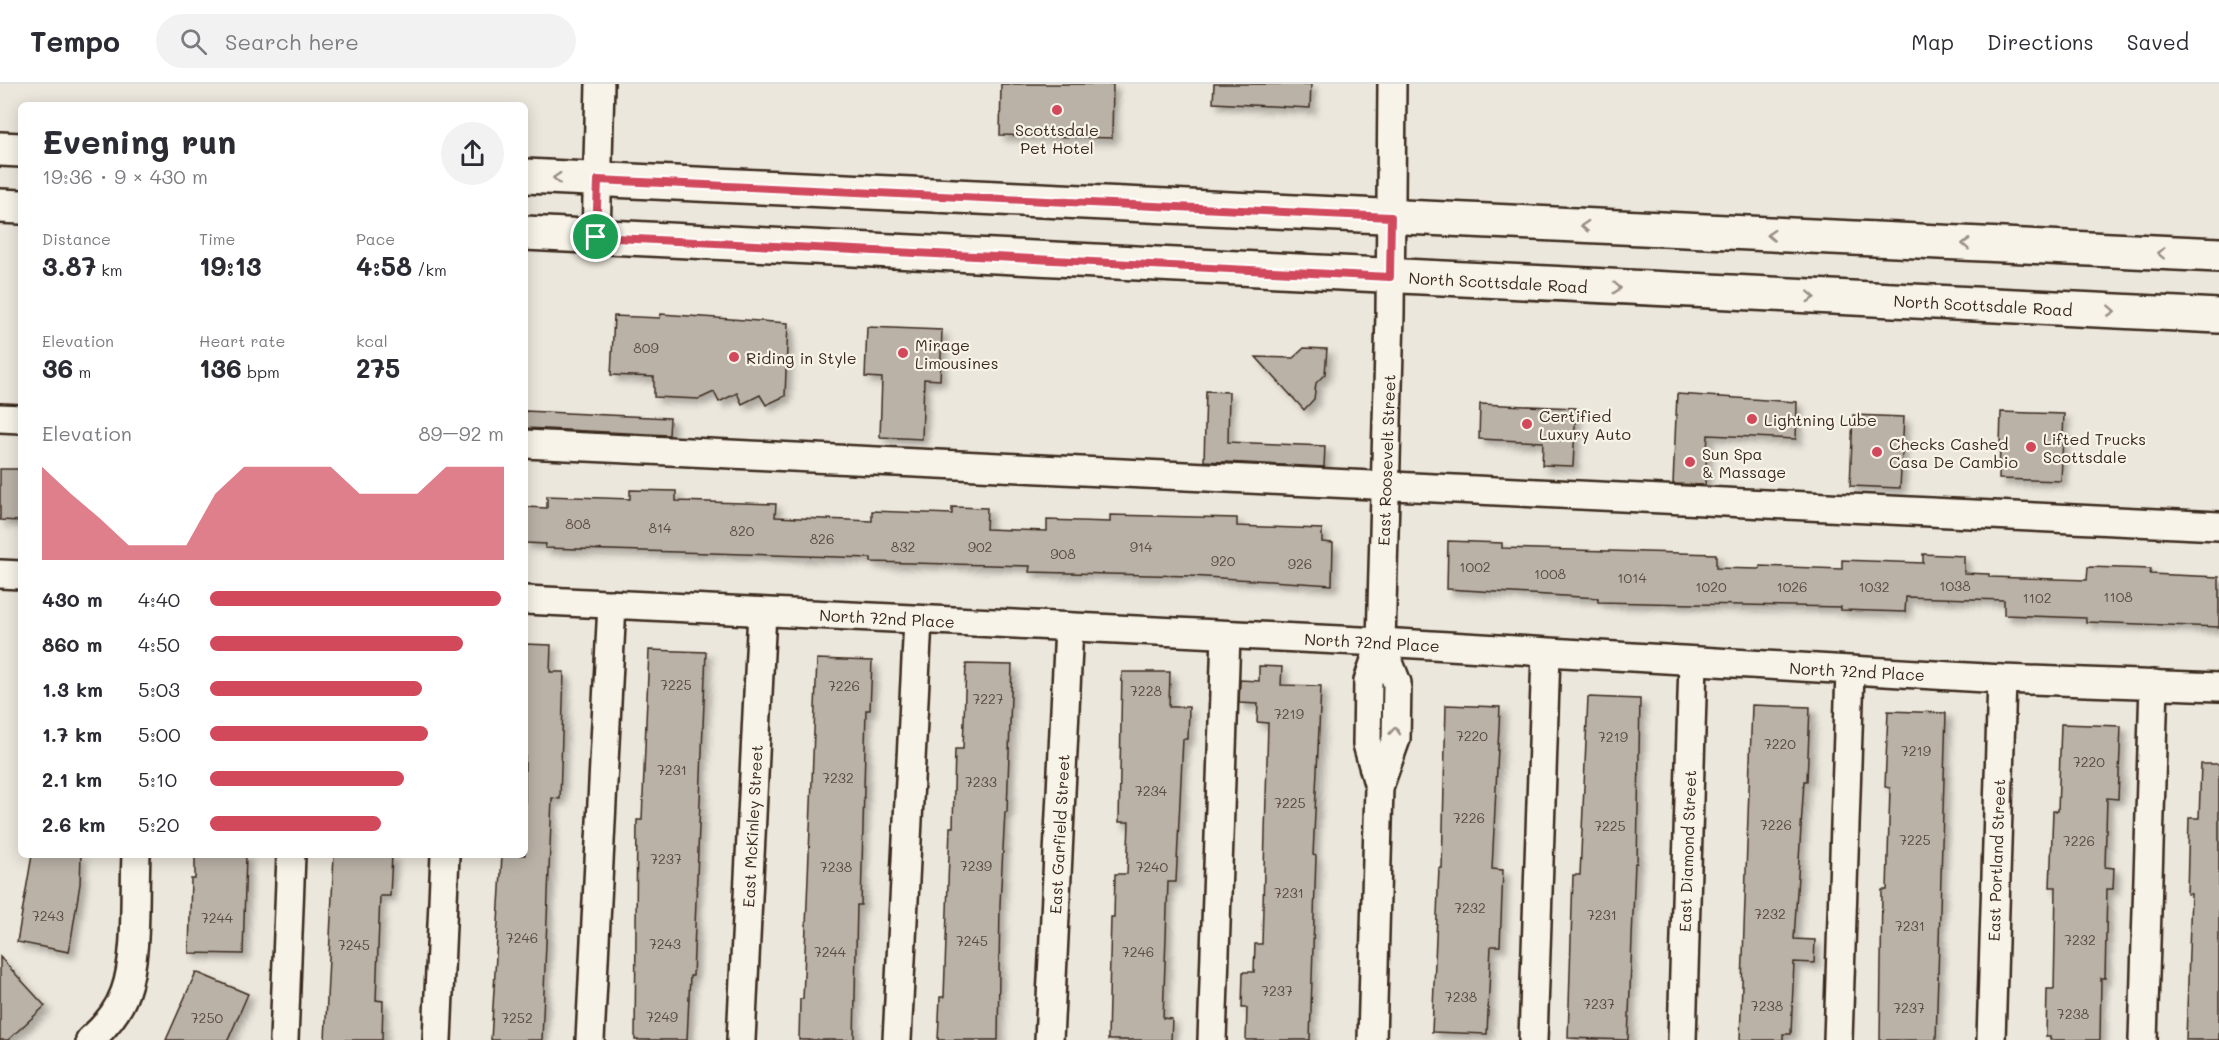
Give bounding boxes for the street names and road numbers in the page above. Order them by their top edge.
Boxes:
street label: North Scottsdale Road [1408,267,1588,297]
street label: North Scottsdale Road [1893,290,2073,320]
street label: East Roosevelt Street [1373,374,1399,546]
street label: North 72nd Place [819,604,955,632]
street label: North 72nd Place [1304,628,1440,656]
street label: North 72nd Place [1789,657,1925,685]
street label: East McKinley Street [737,744,767,908]
street label: East Garfield Street [1044,753,1074,915]
street label: East Diamond Street [1674,770,1700,932]
street label: East Portland Street [1983,778,2009,942]

